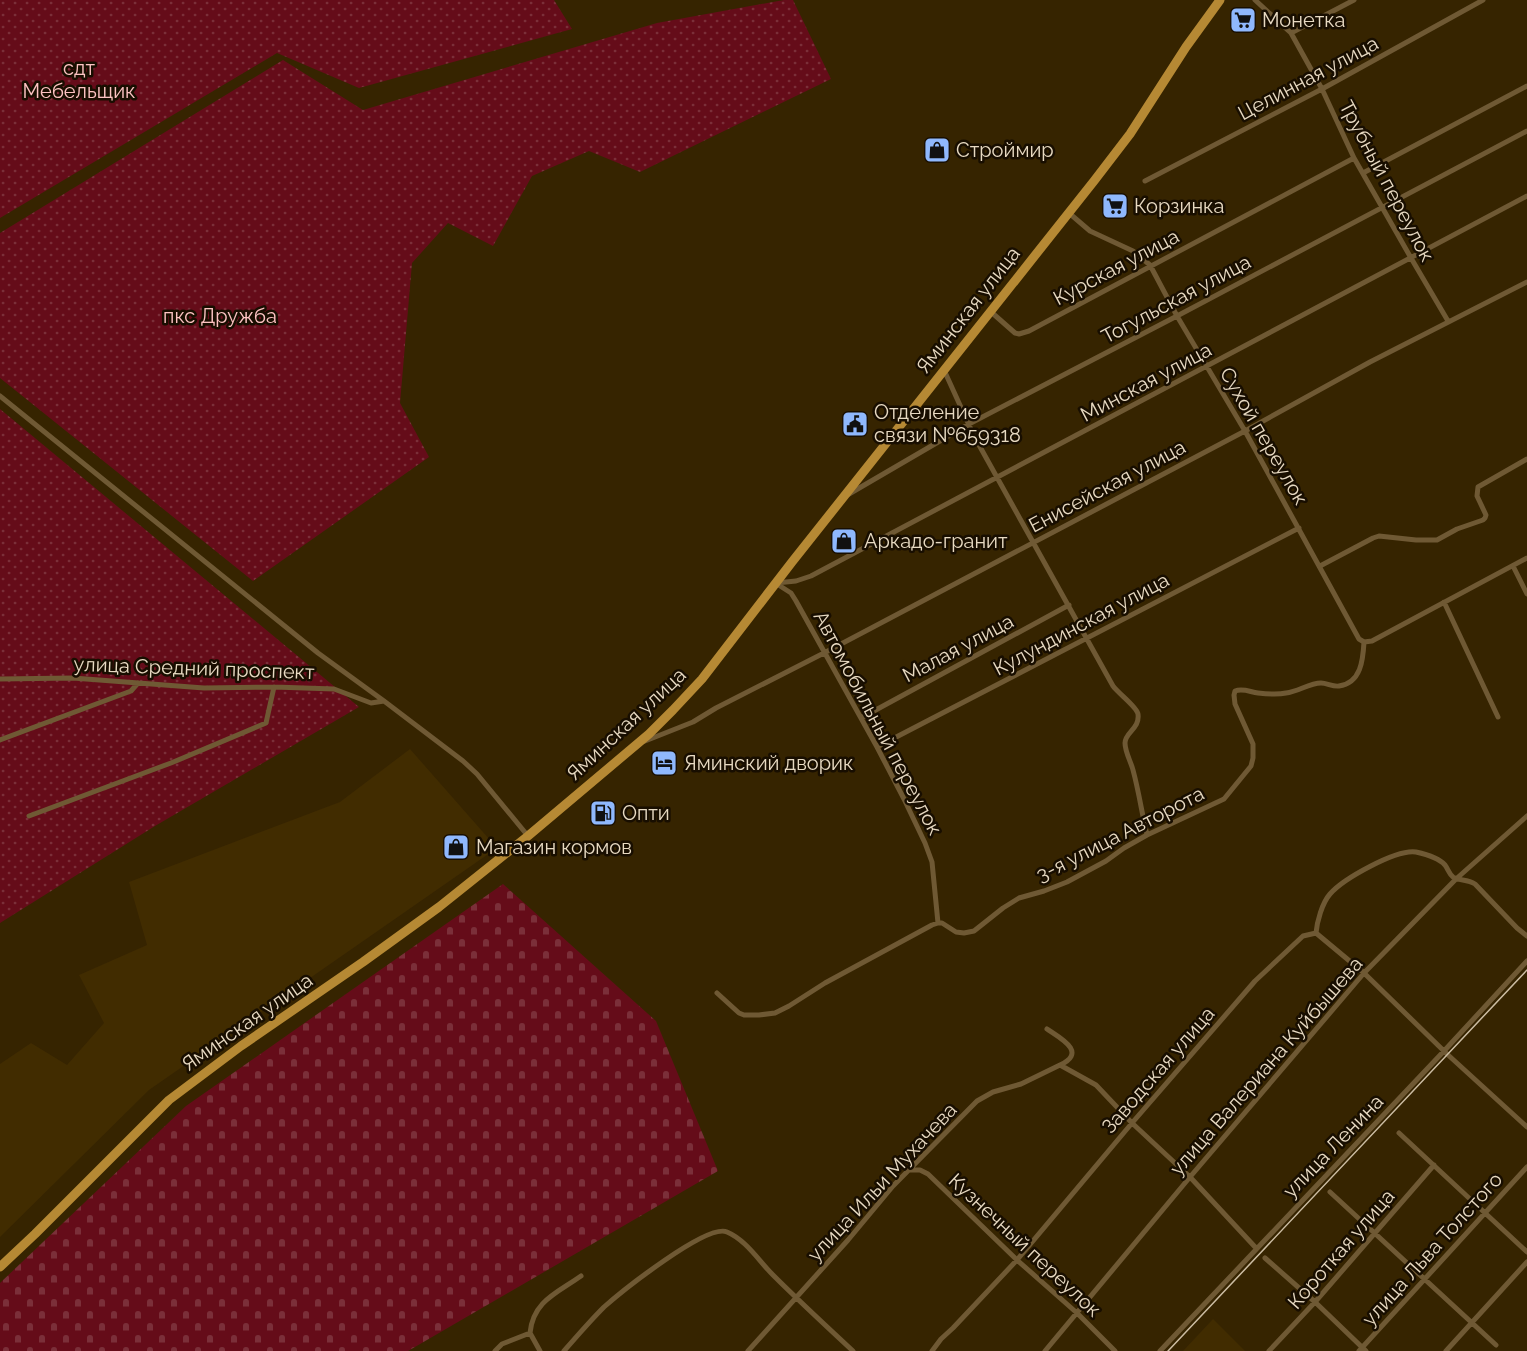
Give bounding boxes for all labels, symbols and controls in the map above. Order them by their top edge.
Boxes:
supermarket icon: Монетка [1228,5,1258,35]
place label: Монетка [1262,8,1345,32]
street label: Целинная улица [1234,31,1382,125]
park label: сдт Мебельщик [23,56,135,103]
street label: Трубный переулок [1334,96,1440,266]
shop icon: Строймир [922,135,952,165]
place label: Строймир [956,138,1054,162]
supermarket icon: Корзинка [1100,191,1130,221]
place label: Корзинка [1134,194,1224,218]
street label: Курская улица [1049,224,1183,310]
street label: Яминская улица [911,242,1025,378]
street label: Тогульская улица [1097,250,1255,348]
park label: пкс Дружба [163,304,277,328]
street label: Минская улица [1076,337,1216,427]
street label: Сухой переулок [1215,363,1313,509]
place label: Отделение связи №659318 [874,400,1021,447]
public building icon: Отделение связи №659318 [840,409,870,439]
street label: Енисейская улица [1025,435,1189,537]
shop icon: Аркадо-гранит [829,526,859,556]
place label: Аркадо-гранит [864,529,1008,553]
street label: Кулундинская улица [989,567,1173,681]
street label: Автомобильный переулок [809,607,947,839]
street label: Малая улица [898,609,1018,687]
street label: улица Средний проспект [73,652,315,684]
street label: Яминская улица [561,663,691,785]
hotel icon: Яминский дворик [649,748,679,778]
place label: Яминский дворик [684,751,853,775]
street label: 3-я улица Авторота [1032,781,1208,887]
fuel station icon: Опти [588,798,618,828]
place label: Опти [622,801,670,825]
shop icon: Магазин кормов [441,832,471,862]
place label: Магазин кормов [476,835,632,859]
street label: улица Валериана Куйбышева [1165,952,1367,1180]
street label: Яминская улица [177,968,317,1076]
street label: Заводская улица [1097,1002,1219,1138]
street label: улица Ленина [1278,1089,1388,1203]
street label: улица Ильи Мухачева [802,1098,962,1266]
street label: улица Льва Толстого [1357,1167,1507,1331]
street label: Кузнечный переулок [944,1168,1106,1322]
street label: Короткая улица [1283,1184,1399,1314]

